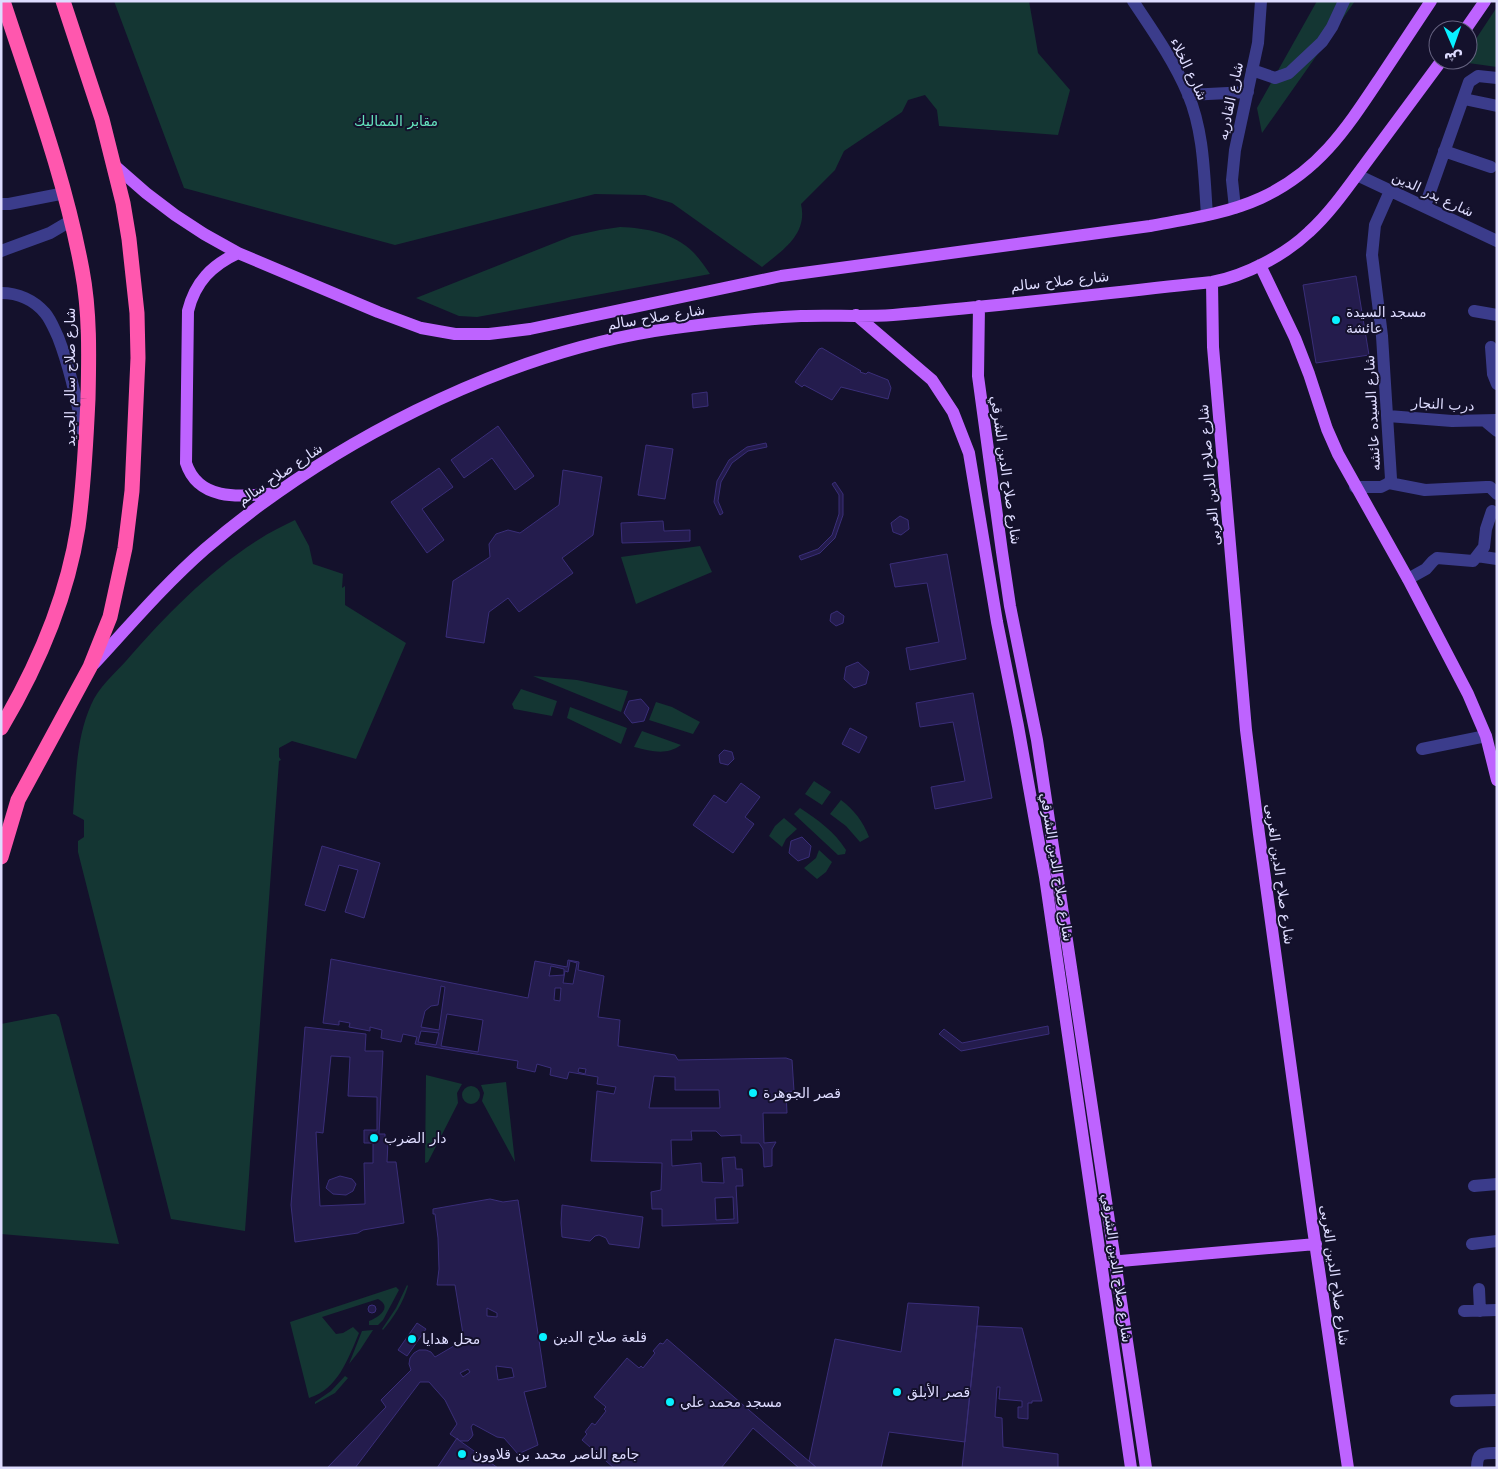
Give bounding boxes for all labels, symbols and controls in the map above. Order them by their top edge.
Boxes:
north arrow [1428,20,1478,70]
street label: شارع الخلاء [1166,35,1211,103]
text: ش [1444,50,1463,66]
street label: شارع القادريه [1214,60,1247,142]
park label: مقابر المماليك [354,113,438,130]
street label: شارع بدر الدين [1389,168,1476,221]
street label: شارع صلاح سالم [1010,268,1110,295]
street label: شارع صلاح سالم [606,301,706,334]
place label: مسجد السيدة عائشة [1346,304,1426,336]
street label: شارع صلاح سالم الجديد [62,307,79,447]
marker: مسجد السيدة عائشة [1330,314,1342,326]
street label: شارع السيده عائشه [1361,355,1384,471]
street label: شارع صلاح الدين الشرقي [987,394,1024,546]
street label: درب النجار [1410,394,1475,415]
street label: شارع صلاح الدين الغربى [1195,403,1224,546]
street label: شارع صلاح سالم [235,440,326,509]
street label: شارع صلاح الدين الشرقي [1036,791,1077,943]
street label: شارع صلاح الدين الغربى [1261,803,1298,946]
place label: قصر الجوهرة [763,1085,841,1102]
marker: قصر الجوهرة [747,1087,759,1099]
place label: دار الضرب [384,1130,447,1147]
marker: دار الضرب [368,1132,380,1144]
street label: شارع صلاح الدين الشرقي [1098,1192,1135,1344]
street label: شارع صلاح الدين الغربى [1316,1204,1353,1347]
place label: قلعة صلاح الدين [553,1329,647,1346]
place label: محل هدايا [422,1331,480,1347]
marker: قلعة صلاح الدين [537,1331,549,1343]
marker: محل هدايا [406,1333,418,1345]
place label: قصر الأبلق [907,1383,970,1401]
marker: قصر الأبلق [891,1386,903,1398]
place label: مسجد محمد علي [680,1394,782,1411]
marker: مسجد محمد علي [664,1396,676,1408]
place label: جامع الناصر محمد بن قلاوون [472,1446,639,1463]
marker: جامع الناصر محمد بن قلاوون [456,1448,468,1460]

